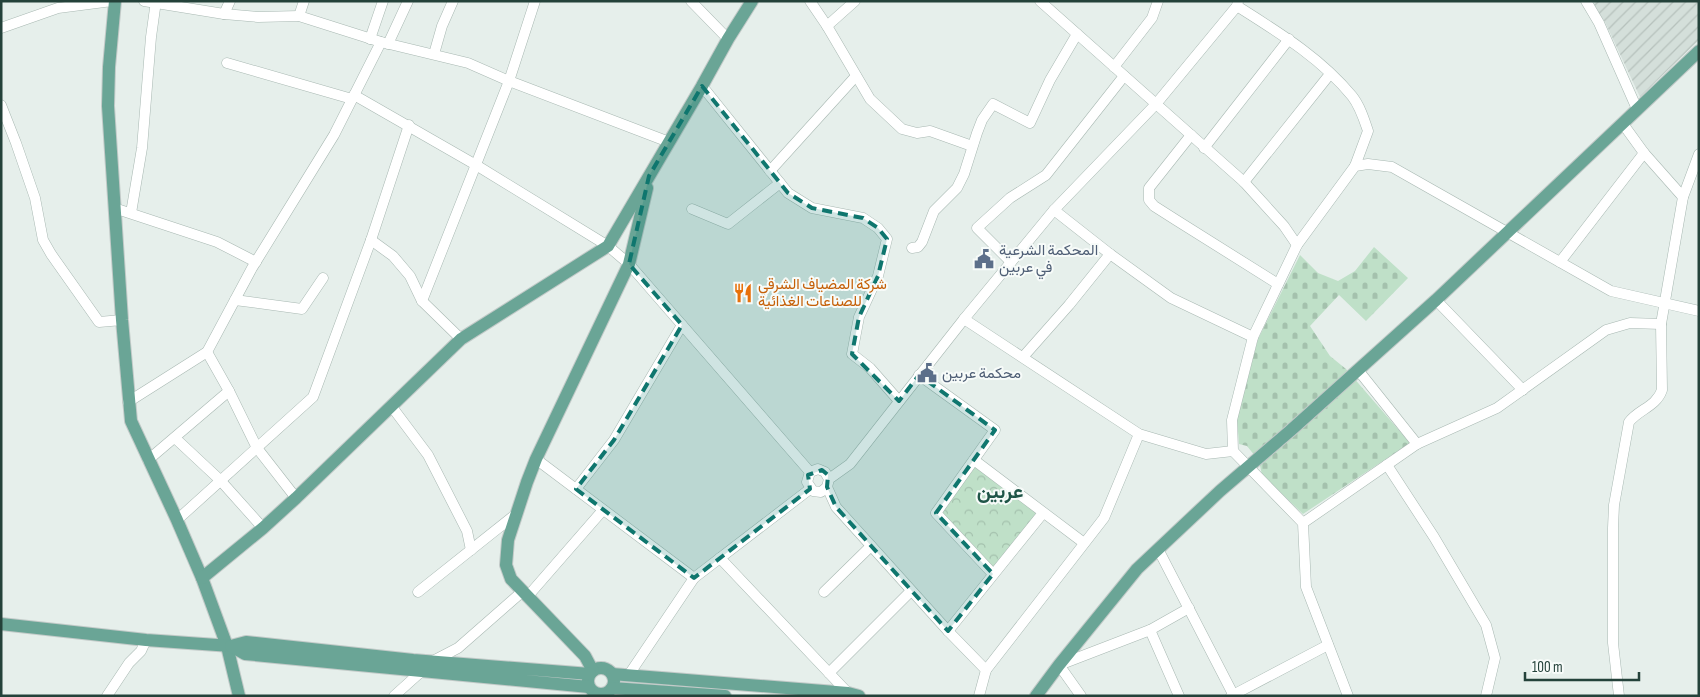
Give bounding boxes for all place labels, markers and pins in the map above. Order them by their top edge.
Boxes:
place label: المحكمة الشرعية في عربين [999,241,1098,280]
public building icon: المحكمة الشرعية في عربين [973,248,995,270]
place label: شركة المضياف الشرقي للصناعات الغذائية [758,275,887,311]
restaurant icon: شركة المضياف الشرقي للصناعات الغذائية [732,282,754,304]
public building icon: محكمة عربين [916,362,938,384]
place label: محكمة عربين [942,364,1021,383]

